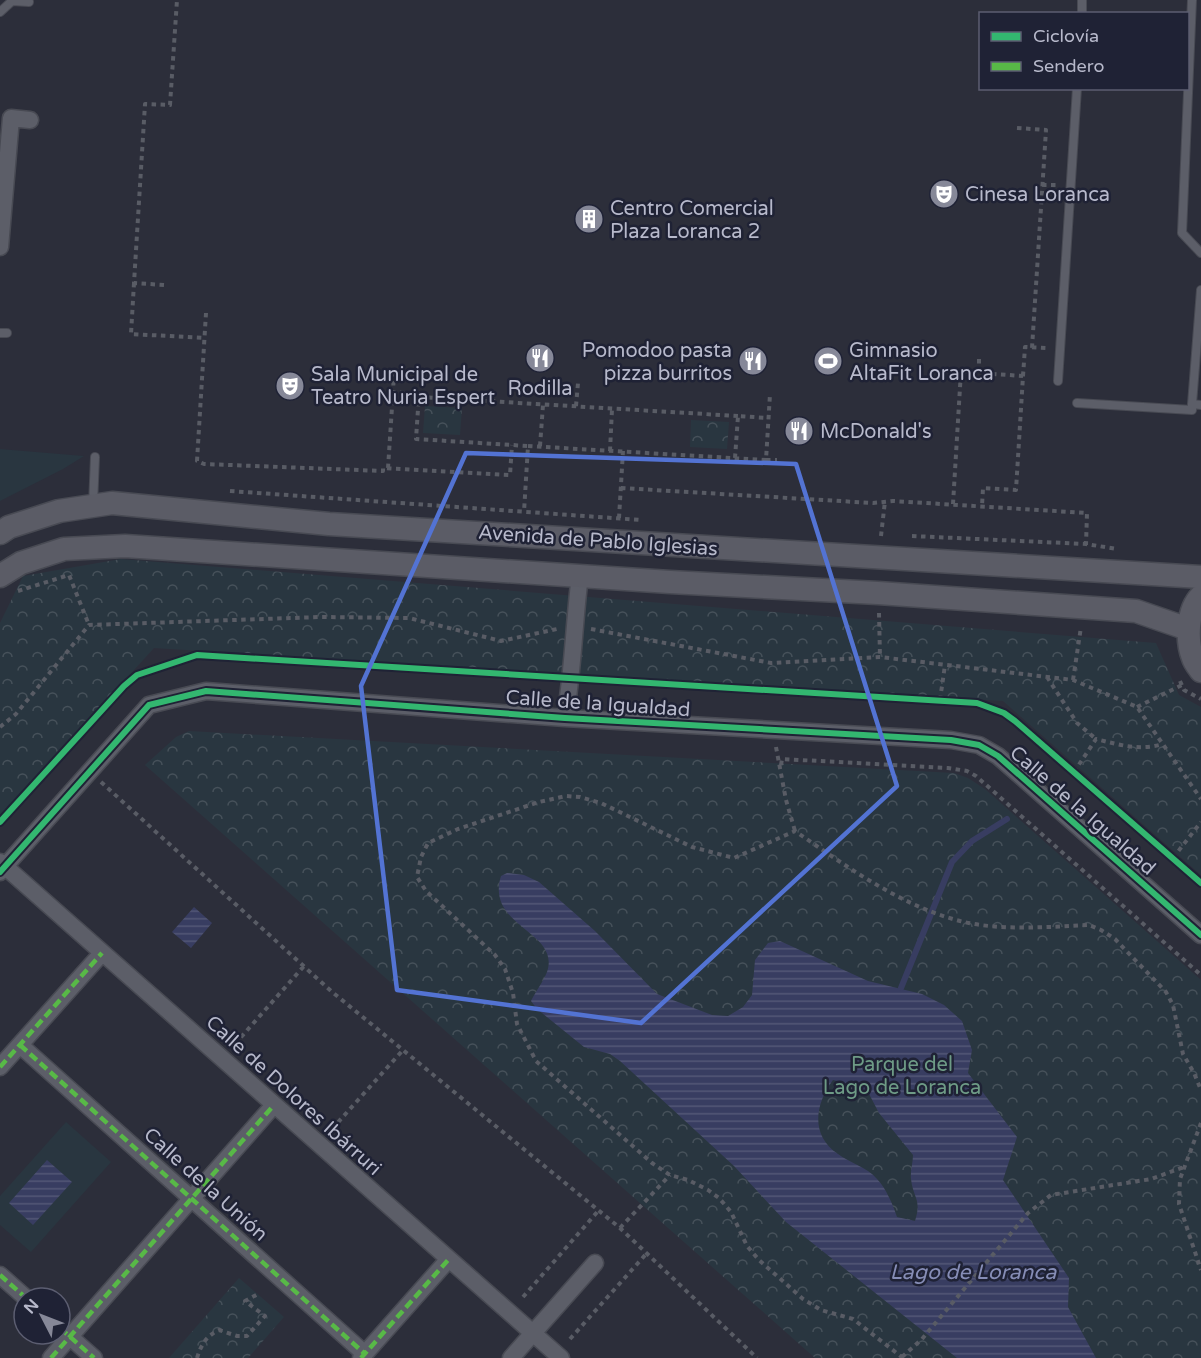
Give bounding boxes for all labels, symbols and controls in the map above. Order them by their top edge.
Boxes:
legend [979,12,1189,90]
text: Ciclovía [1033,25,1099,47]
text: Sendero [1033,55,1104,77]
theatre icon: Cinesa Loranca [928,178,960,210]
place label: Cinesa Loranca [965,183,1110,207]
place label: Centro Comercial Plaza Loranca 2 [610,197,774,244]
building icon: Centro Comercial Plaza Loranca 2 [573,203,605,235]
place label: Pomodoo pasta pizza burritos [582,339,732,386]
place label: Gimnasio AltaFit Loranca [849,339,994,386]
restaurant icon: Rodilla [524,342,556,374]
restaurant icon: Pomodoo pasta pizza burritos [737,345,769,377]
sports icon: Gimnasio AltaFit Loranca [812,345,844,377]
place label: Sala Municipal de Teatro Nuria Espert [311,363,495,410]
theatre icon: Sala Municipal de Teatro Nuria Espert [274,370,306,402]
place label: Rodilla [507,377,573,401]
restaurant icon: McDonald's [783,415,815,447]
place label: McDonald's [820,420,932,444]
street label: Avenida de Pablo Iglesias [477,521,719,561]
street label: Calle de la Igualdad [505,686,691,722]
street label: Calle de la Igualdad [1005,741,1160,881]
street label: Calle de Dolores Ibárruri [201,1011,386,1181]
park label: Parque del Lago de Loranca [823,1053,981,1100]
street label: Calle de la Unión [138,1123,272,1247]
water label: Lago de Loranca [890,1260,1057,1285]
north arrow [12,1286,72,1346]
text: N [20,1295,43,1318]

